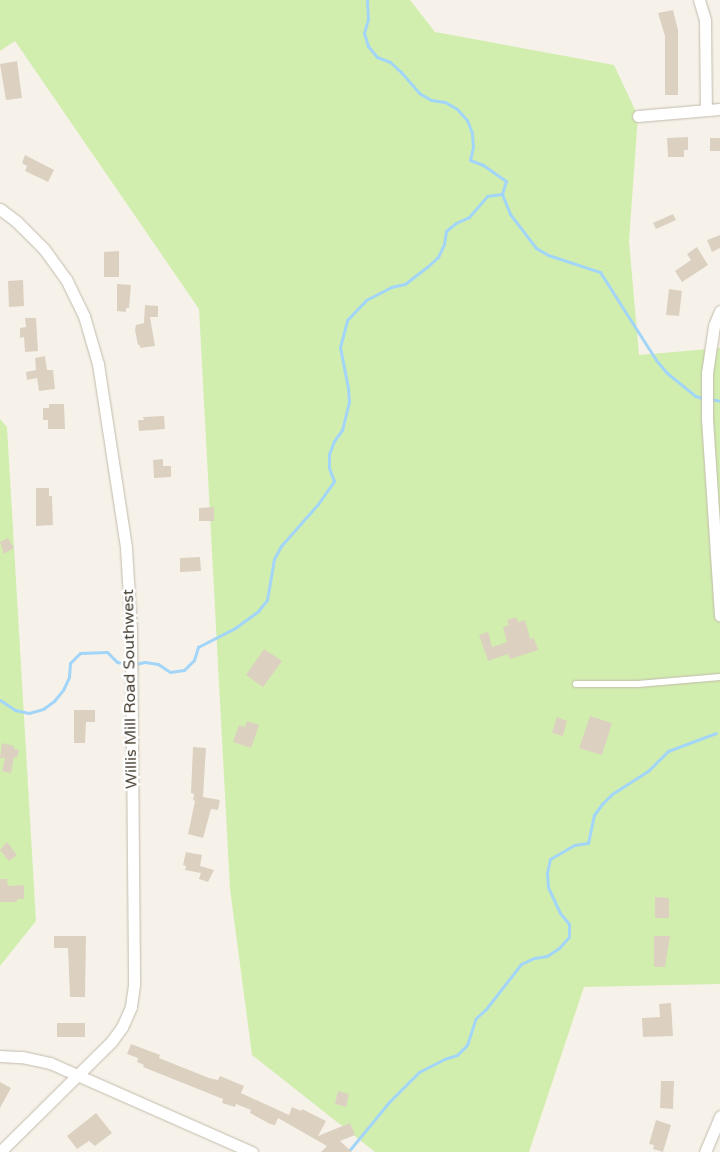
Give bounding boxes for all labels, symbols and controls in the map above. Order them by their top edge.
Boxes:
street label: Willis Mill Road Southwest [119,589,141,789]

